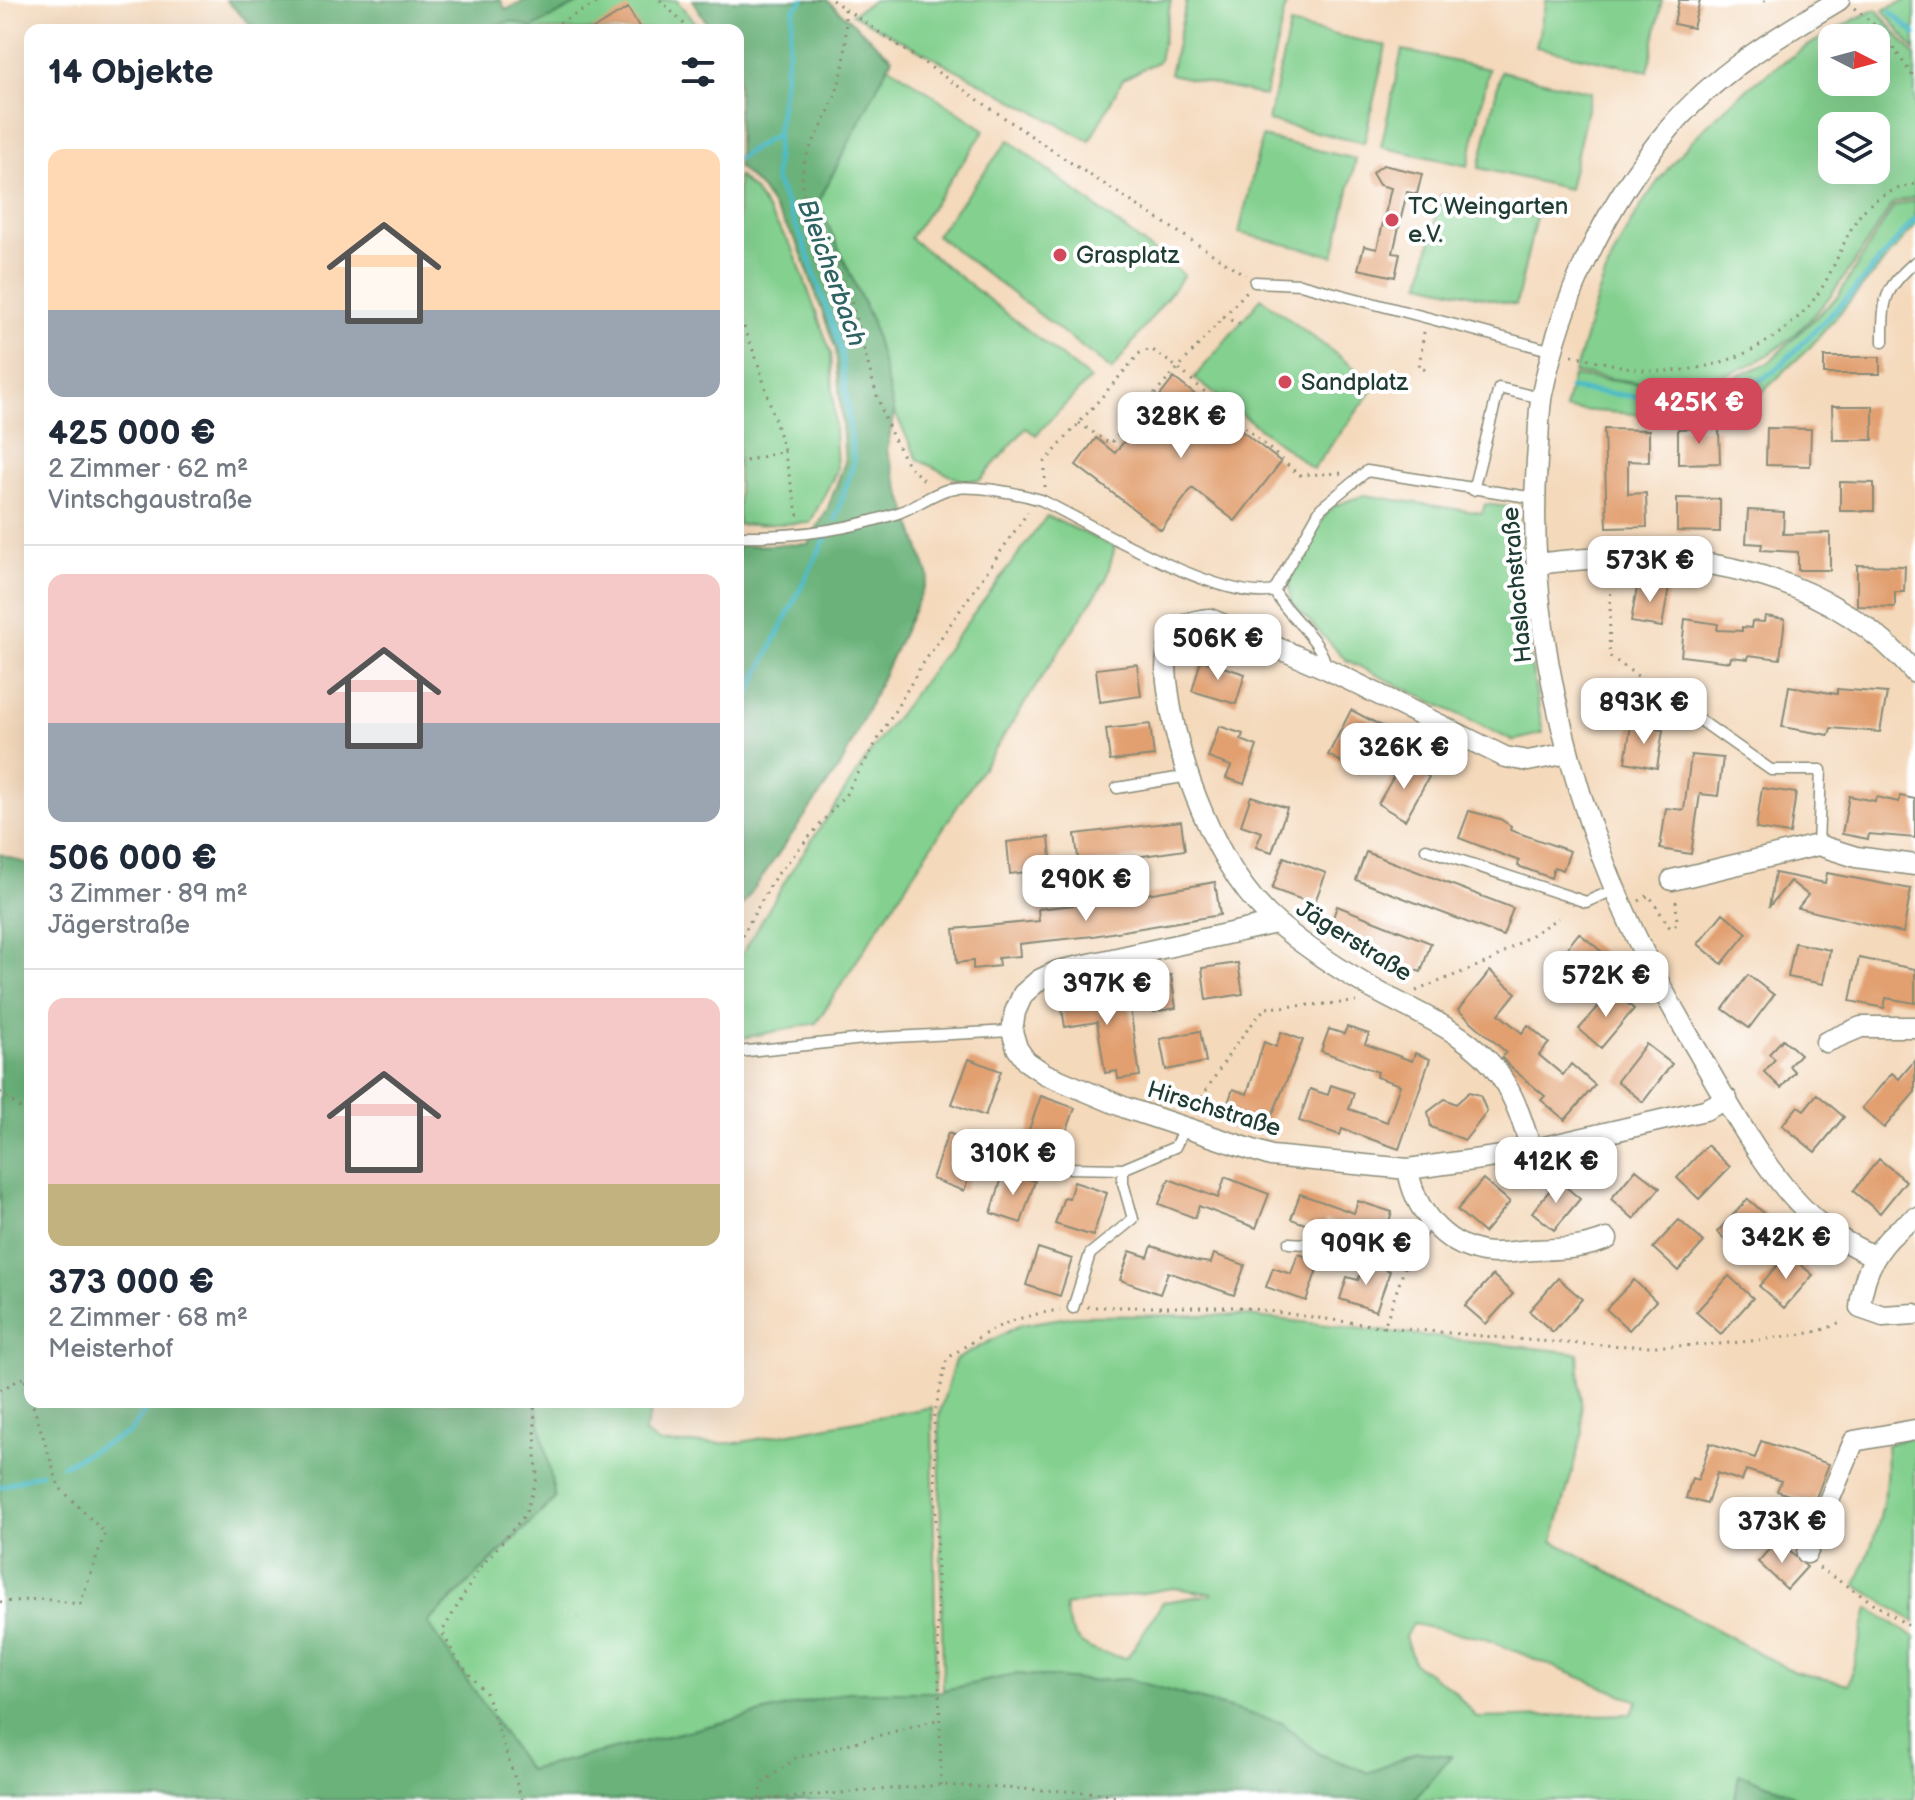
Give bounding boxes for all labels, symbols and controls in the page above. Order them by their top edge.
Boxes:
north arrow [1818,24,1890,96]
map controls [1818,24,1890,184]
icon: filters [676,50,720,94]
text: 14 Objekte [48,52,213,93]
button: layers [1818,112,1890,184]
place label: TC Weingarten e.V. [1408,192,1568,249]
water label: Bleicherbach [790,195,872,351]
icon: home [312,201,456,345]
marker: TC Weingarten e.V. [1383,211,1401,229]
place label: Grasplatz [1076,241,1180,270]
marker: Grasplatz [1051,246,1069,264]
place label: Sandplatz [1301,368,1408,397]
marker: Sandplatz [1276,373,1294,391]
pin: 425K € [1634,378,1764,446]
text: 425K € [1654,388,1744,419]
pin: 328K € [1116,392,1246,460]
text: 328K € [1136,402,1226,433]
text: 425 000 € [48,413,216,454]
text: 2 Zimmer · 62 m² [48,454,248,485]
text: Vintschgaustraße [48,485,252,516]
street label: Haslachstraße [1496,506,1538,664]
pin: 573K € [1585,536,1715,604]
text: 573K € [1606,546,1694,577]
pin: 506K € [1153,614,1283,682]
text: 506K € [1172,624,1264,655]
icon: home [312,626,456,770]
pin: 893K € [1579,678,1709,746]
text: 893K € [1599,688,1689,719]
pin: 326K € [1339,723,1469,791]
text: 326K € [1359,733,1449,764]
text: 506 000 € [48,838,217,879]
pin: 290K € [1021,855,1151,923]
text: 290K € [1040,865,1132,896]
text: 3 Zimmer · 89 m² [48,879,248,910]
street label: Jägerstraße [1291,894,1417,988]
text: Jägerstraße [48,910,190,941]
pin: 572K € [1541,951,1671,1019]
pin: 397K € [1042,959,1172,1027]
text: 572K € [1561,961,1651,992]
text: 397K € [1062,969,1152,1000]
icon: home [312,1050,456,1194]
street label: Hirschstraße [1144,1075,1284,1143]
pin: 310K € [948,1129,1078,1197]
pin: 412K € [1491,1137,1621,1205]
text: 310K € [970,1139,1056,1170]
text: 412K € [1513,1147,1599,1178]
pin: 342K € [1721,1213,1851,1281]
pin: 909K € [1301,1219,1431,1287]
text: 342K € [1741,1223,1831,1254]
text: 909K € [1321,1229,1411,1260]
text: 373 000 € [48,1262,214,1303]
text: 2 Zimmer · 68 m² [48,1303,248,1334]
text: Meisterhof [48,1334,174,1365]
pin: 373K € [1717,1497,1847,1565]
text: 373K € [1737,1507,1827,1538]

